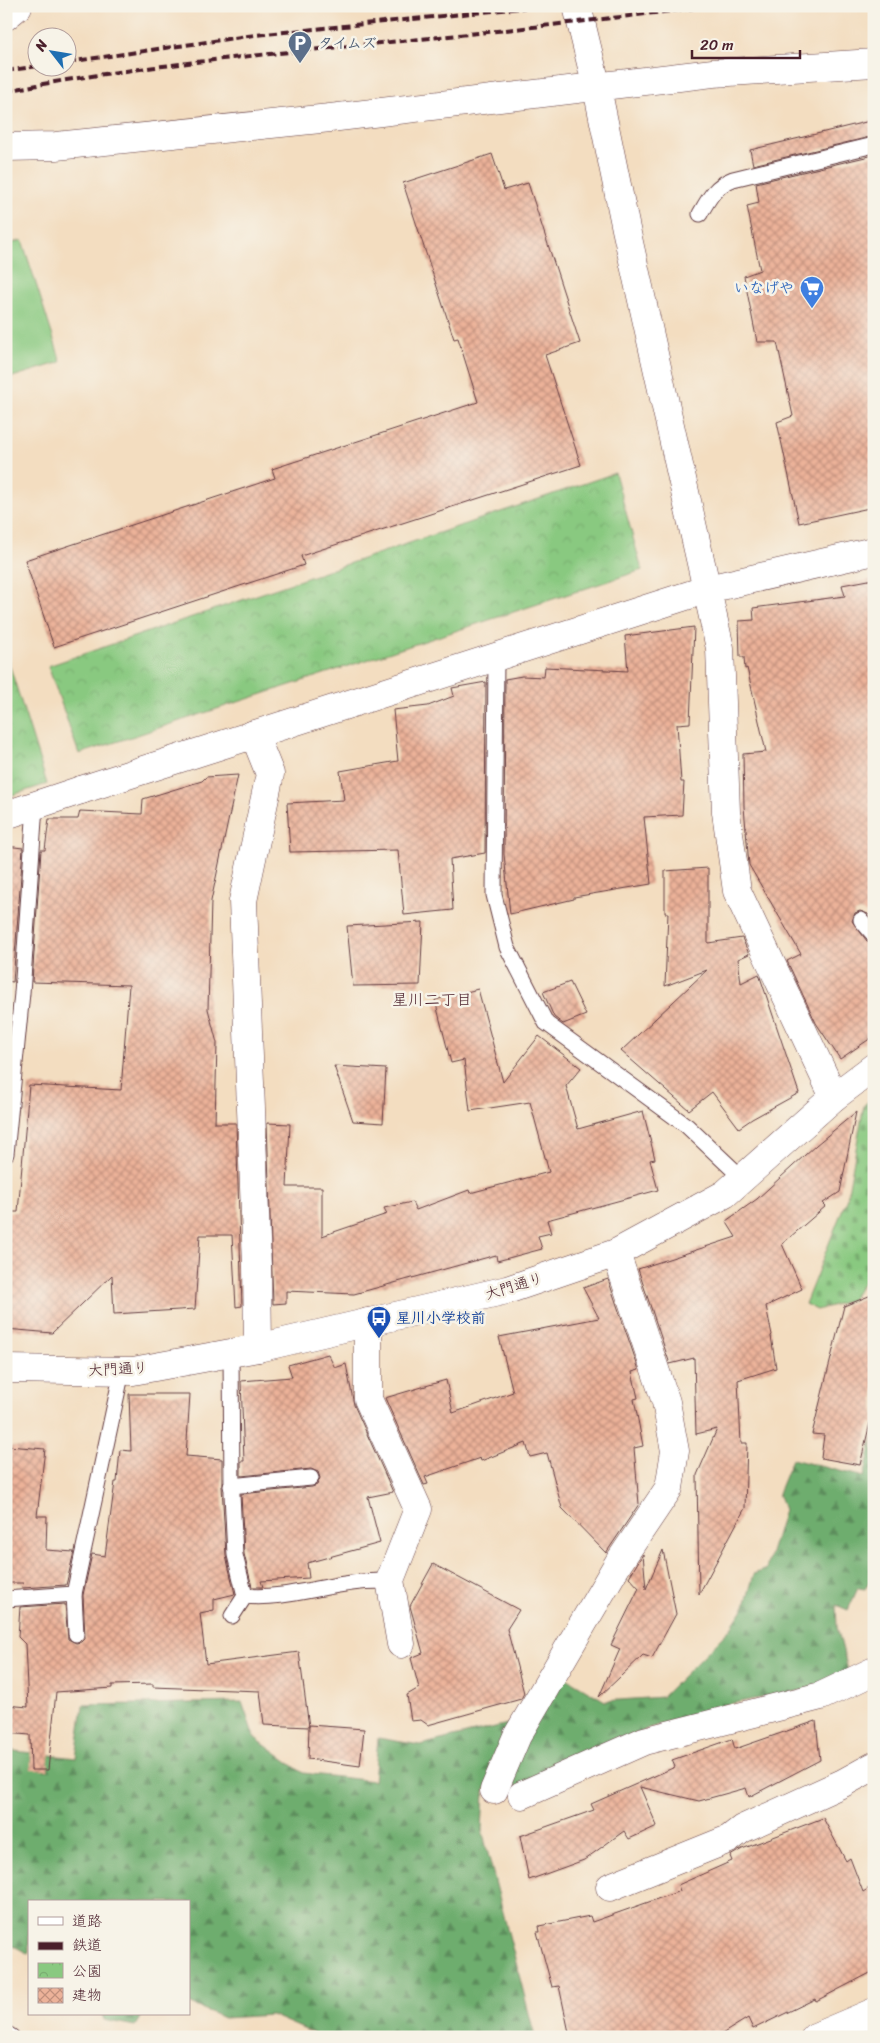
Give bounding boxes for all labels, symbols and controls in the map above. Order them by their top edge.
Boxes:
north arrow [28,28,78,78]
scale bar [692,28,800,60]
parking icon: タイムズ [287,30,313,64]
place label: タイムズ [318,30,377,56]
text: 20 m [700,32,734,58]
text: N [28,35,55,57]
place label: いなげや [734,275,794,301]
supermarket icon: いなげや [799,275,825,309]
district label: 星川二丁目 [392,985,472,1014]
street label: 大門通り [482,1265,546,1307]
bus stop icon: 星川小学校前 [366,1305,392,1339]
place label: 星川小学校前 [396,1305,486,1331]
street label: 大門通り [87,1354,149,1384]
legend [28,1900,190,2016]
text: 道路 [72,1908,102,1934]
text: 鉄道 [72,1932,102,1958]
text: 公園 [72,1958,102,1984]
text: 建物 [72,1982,102,2008]

